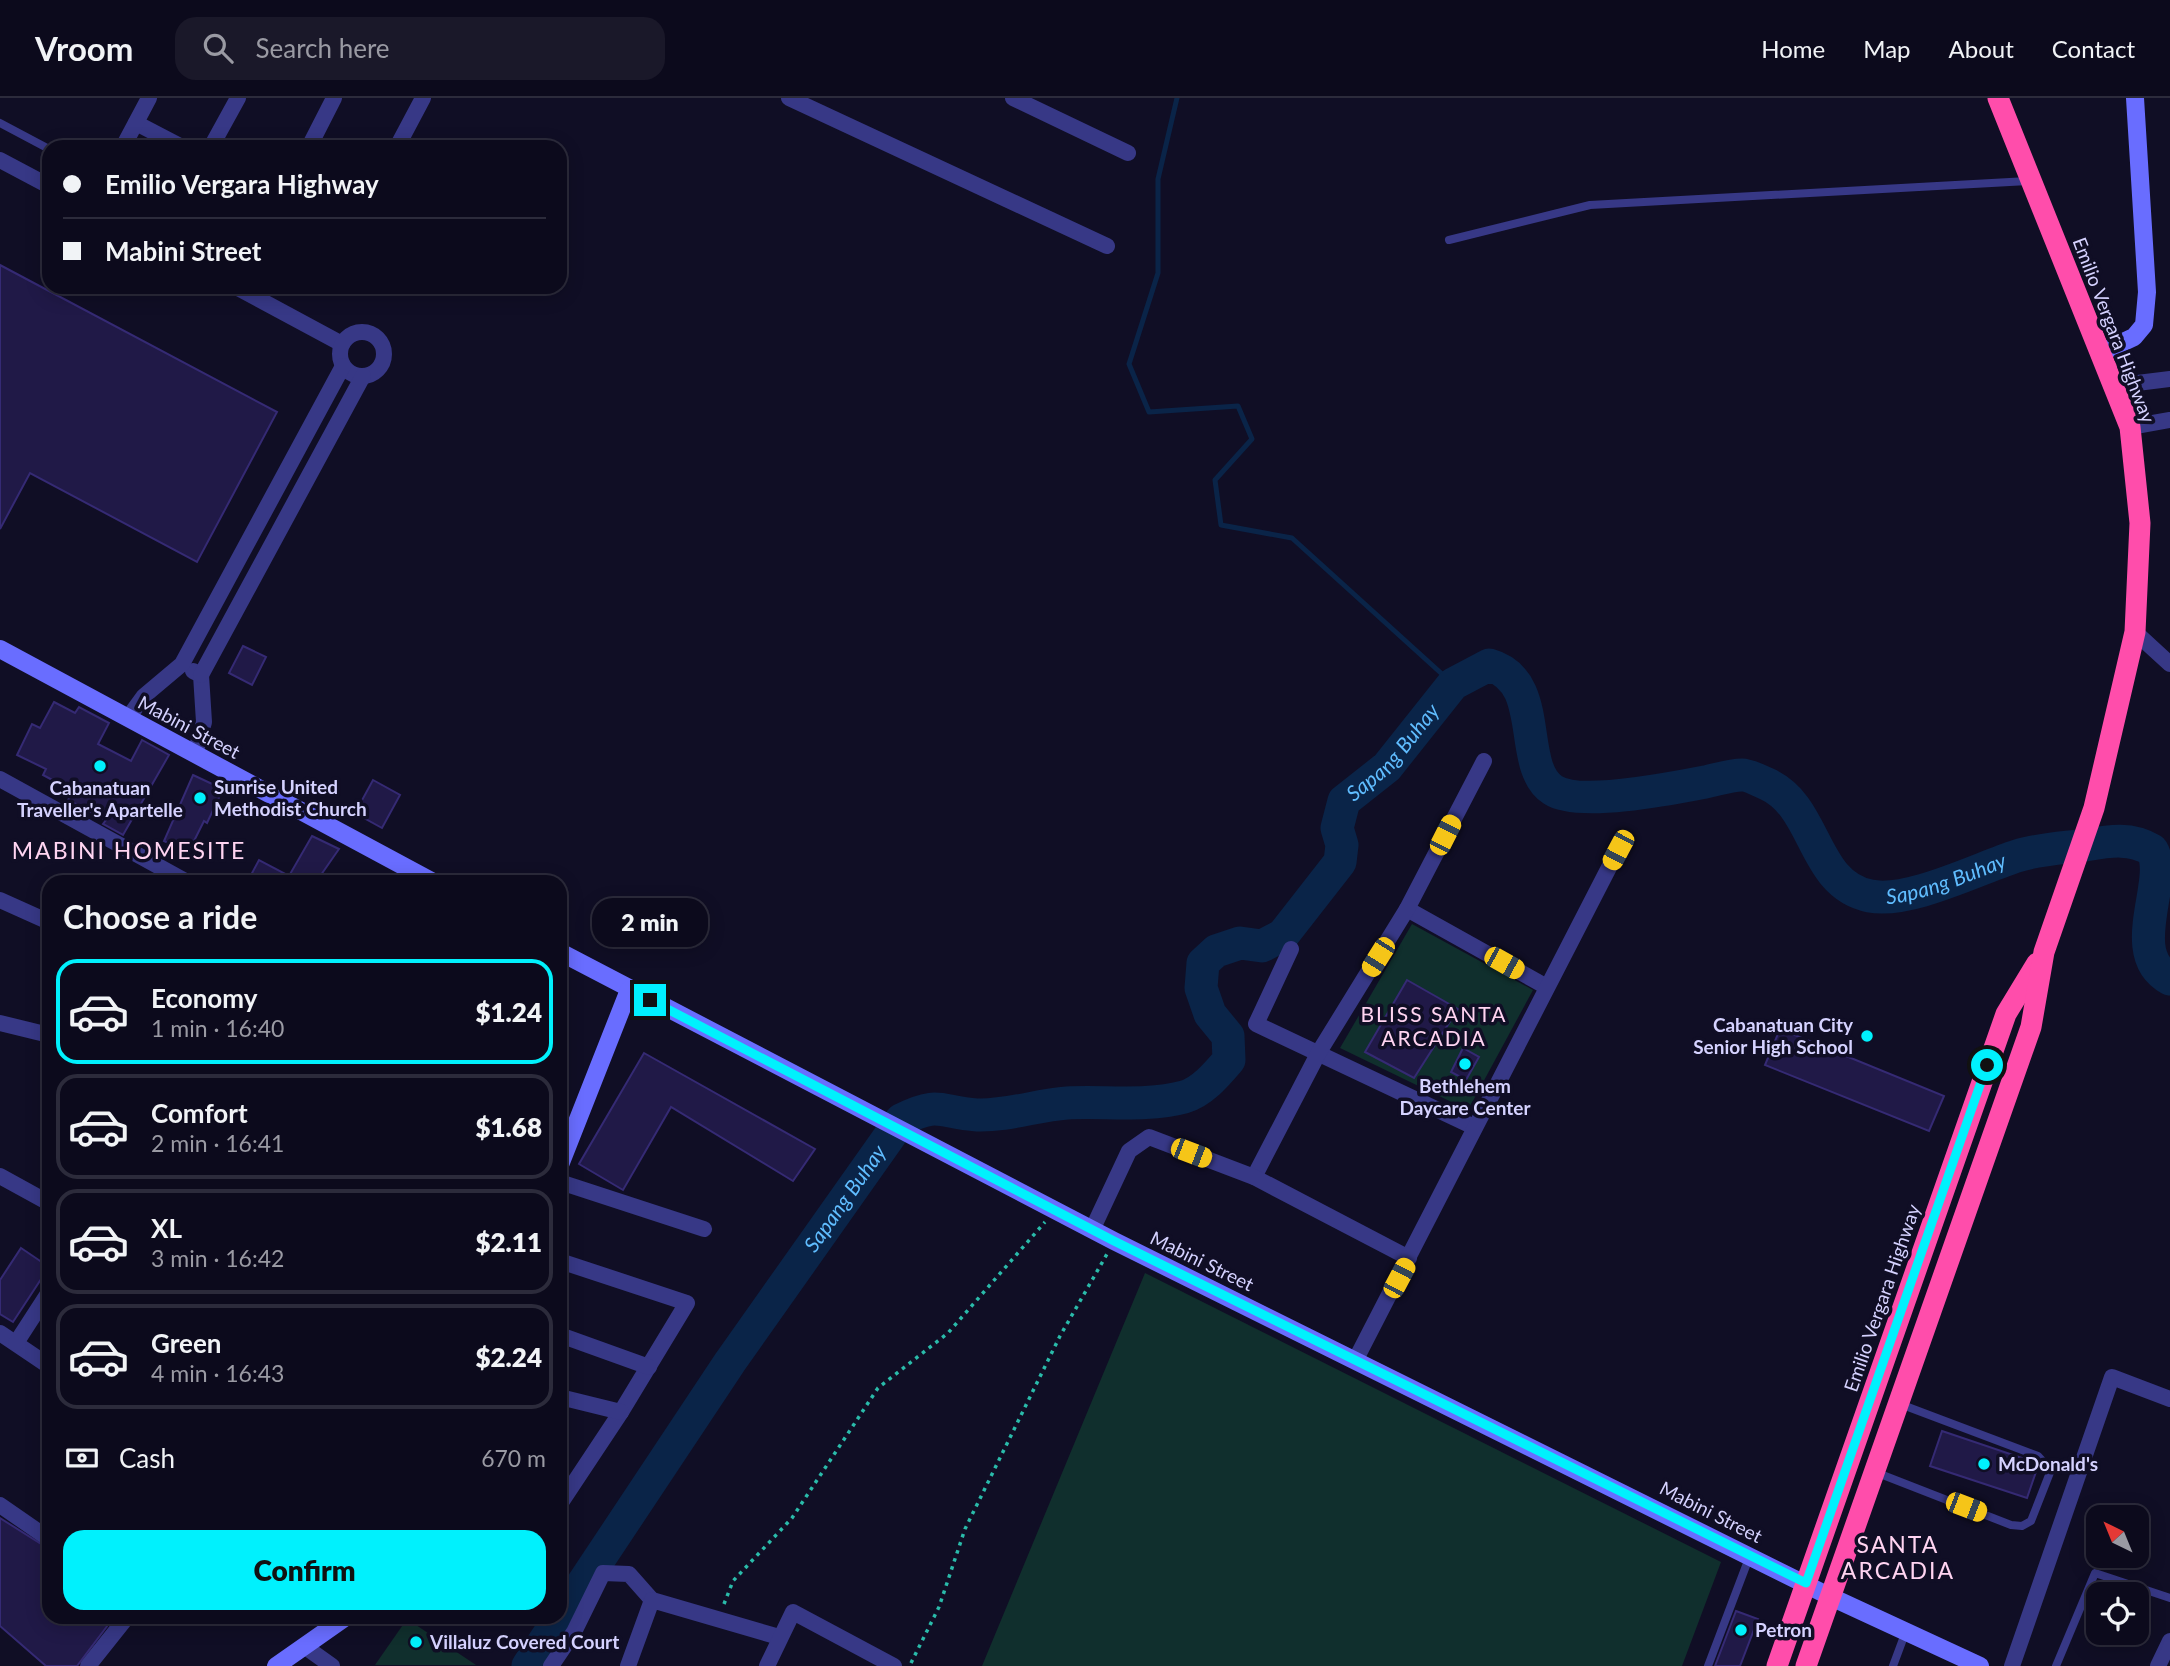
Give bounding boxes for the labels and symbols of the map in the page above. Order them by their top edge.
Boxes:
street label: Emilio Vergara Highway [2068,234,2161,426]
street label: Mabini Street [134,690,244,763]
water label: Sapang Buhay [1341,697,1444,805]
marker: Cabanatuan Traveller's Apartelle [92,758,108,774]
place label: Sunrise United Methodist Church [214,775,367,820]
place label: Cabanatuan Traveller's Apartelle [17,776,183,821]
marker: Sunrise United Methodist Church [192,790,208,806]
car [1427,812,1464,858]
car [1599,827,1638,873]
district label: MABINI HOMESITE [12,836,246,864]
water label: Sapang Buhay [1885,847,2010,908]
callout: 2 min [592,898,708,948]
car [1358,934,1399,980]
car [1481,944,1528,982]
route end [634,984,666,1016]
district label: BLISS SANTA ARCADIA [1361,1001,1507,1050]
place label: Cabanatuan City Senior High School [1693,1013,1854,1058]
marker: Cabanatuan City Senior High School [1859,1028,1875,1044]
route start [1971,1049,2003,1081]
marker: Bethlehem Daycare Center [1457,1056,1473,1072]
place label: Bethlehem Daycare Center [1400,1074,1531,1119]
car [1168,1136,1215,1170]
water label: Sapang Buhay [798,1139,891,1256]
street label: Emilio Vergara Highway [1839,1201,1924,1395]
street label: Mabini Street [1147,1226,1258,1296]
car [1380,1255,1419,1301]
place label: McDonald's [1998,1452,2098,1475]
marker: McDonald's [1976,1456,1992,1472]
street label: Mabini Street [1656,1476,1767,1547]
car [1943,1490,1990,1524]
north arrow [2086,1505,2149,1568]
district label: SANTA ARCADIA [1841,1530,1955,1584]
place label: Petron [1755,1618,1812,1641]
marker: Petron [1733,1622,1749,1638]
place label: Villaluz Covered Court [429,1630,619,1653]
marker: Villaluz Covered Court [408,1634,424,1650]

